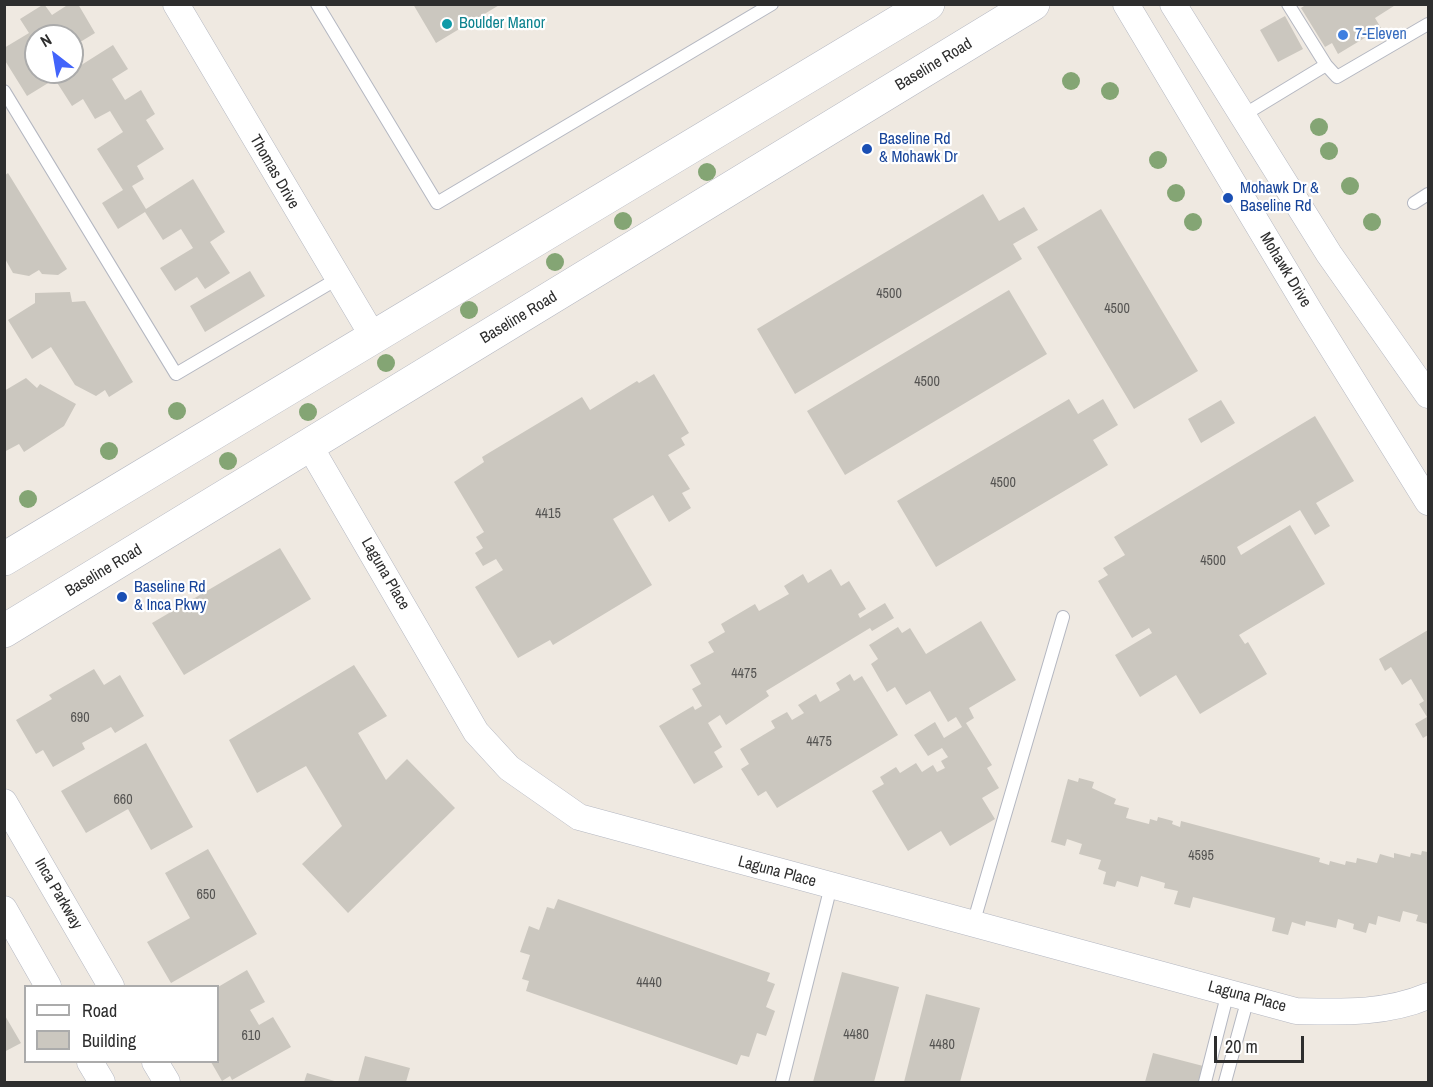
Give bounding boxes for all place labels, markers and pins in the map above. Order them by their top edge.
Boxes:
place label: Boulder Manor [459,14,545,34]
marker: Boulder Manor [440,17,454,31]
place label: 7-Eleven [1355,25,1407,45]
marker: 7-Eleven [1336,28,1350,42]
place label: Baseline Rd & Mohawk Dr [879,130,958,168]
marker: Baseline Rd & Mohawk Dr [860,142,874,156]
place label: Mohawk Dr & Baseline Rd [1240,179,1319,217]
marker: Mohawk Dr & Baseline Rd [1221,191,1235,205]
place label: Baseline Rd & Inca Pkwy [134,578,206,616]
marker: Baseline Rd & Inca Pkwy [115,590,129,604]

